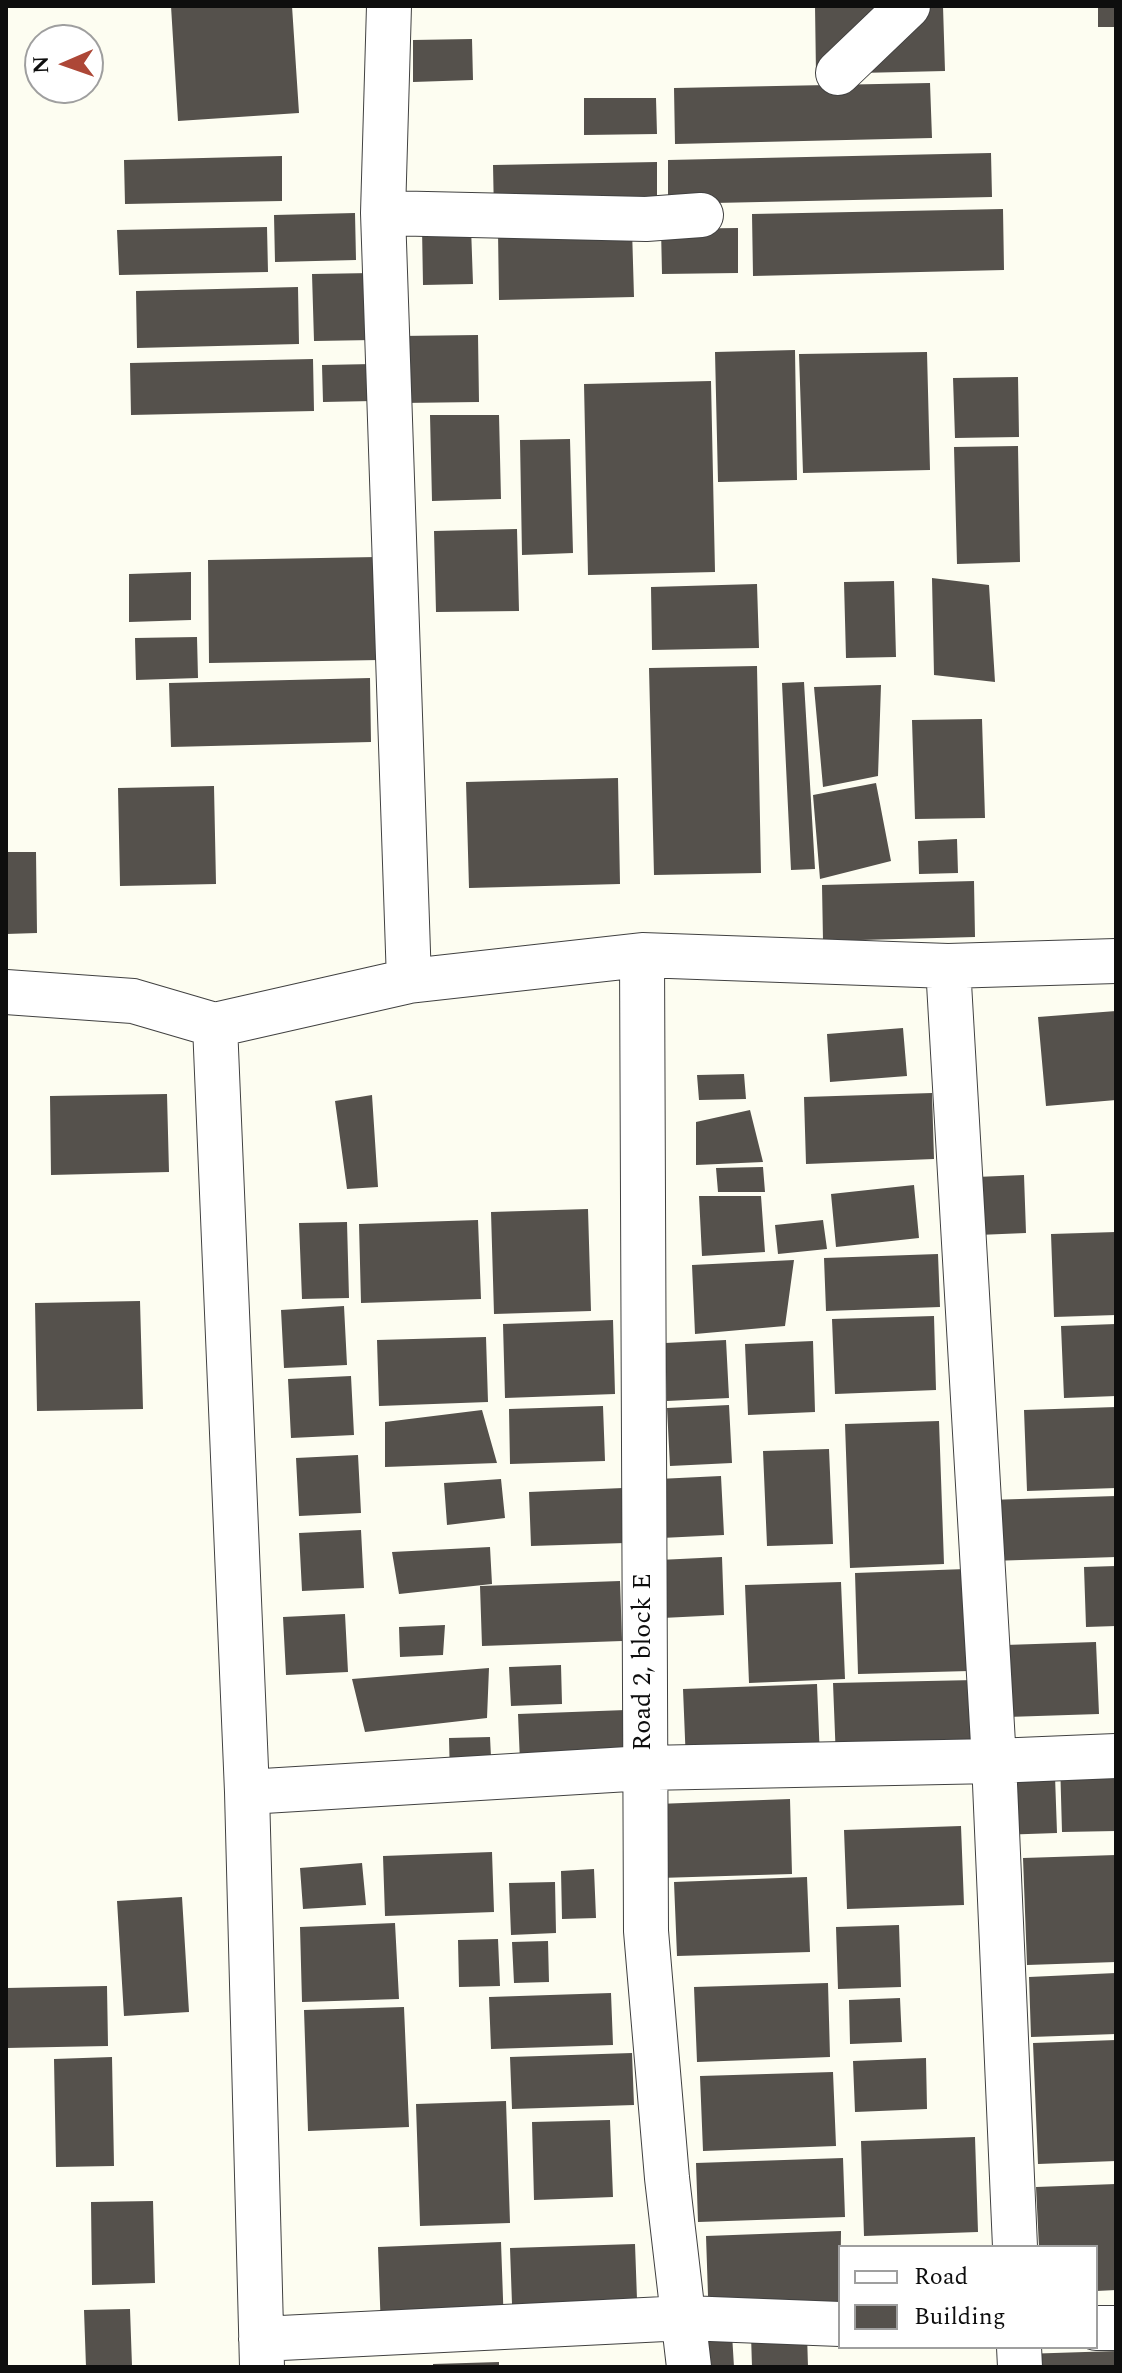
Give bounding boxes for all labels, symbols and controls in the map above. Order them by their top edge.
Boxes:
north arrow [24,24,104,104]
text: N [25,55,58,74]
street label: Road 2, block E [629,1573,661,1751]
legend [838,2245,1098,2349]
text: Road [914,2259,968,2295]
text: Building [914,2299,1006,2335]

